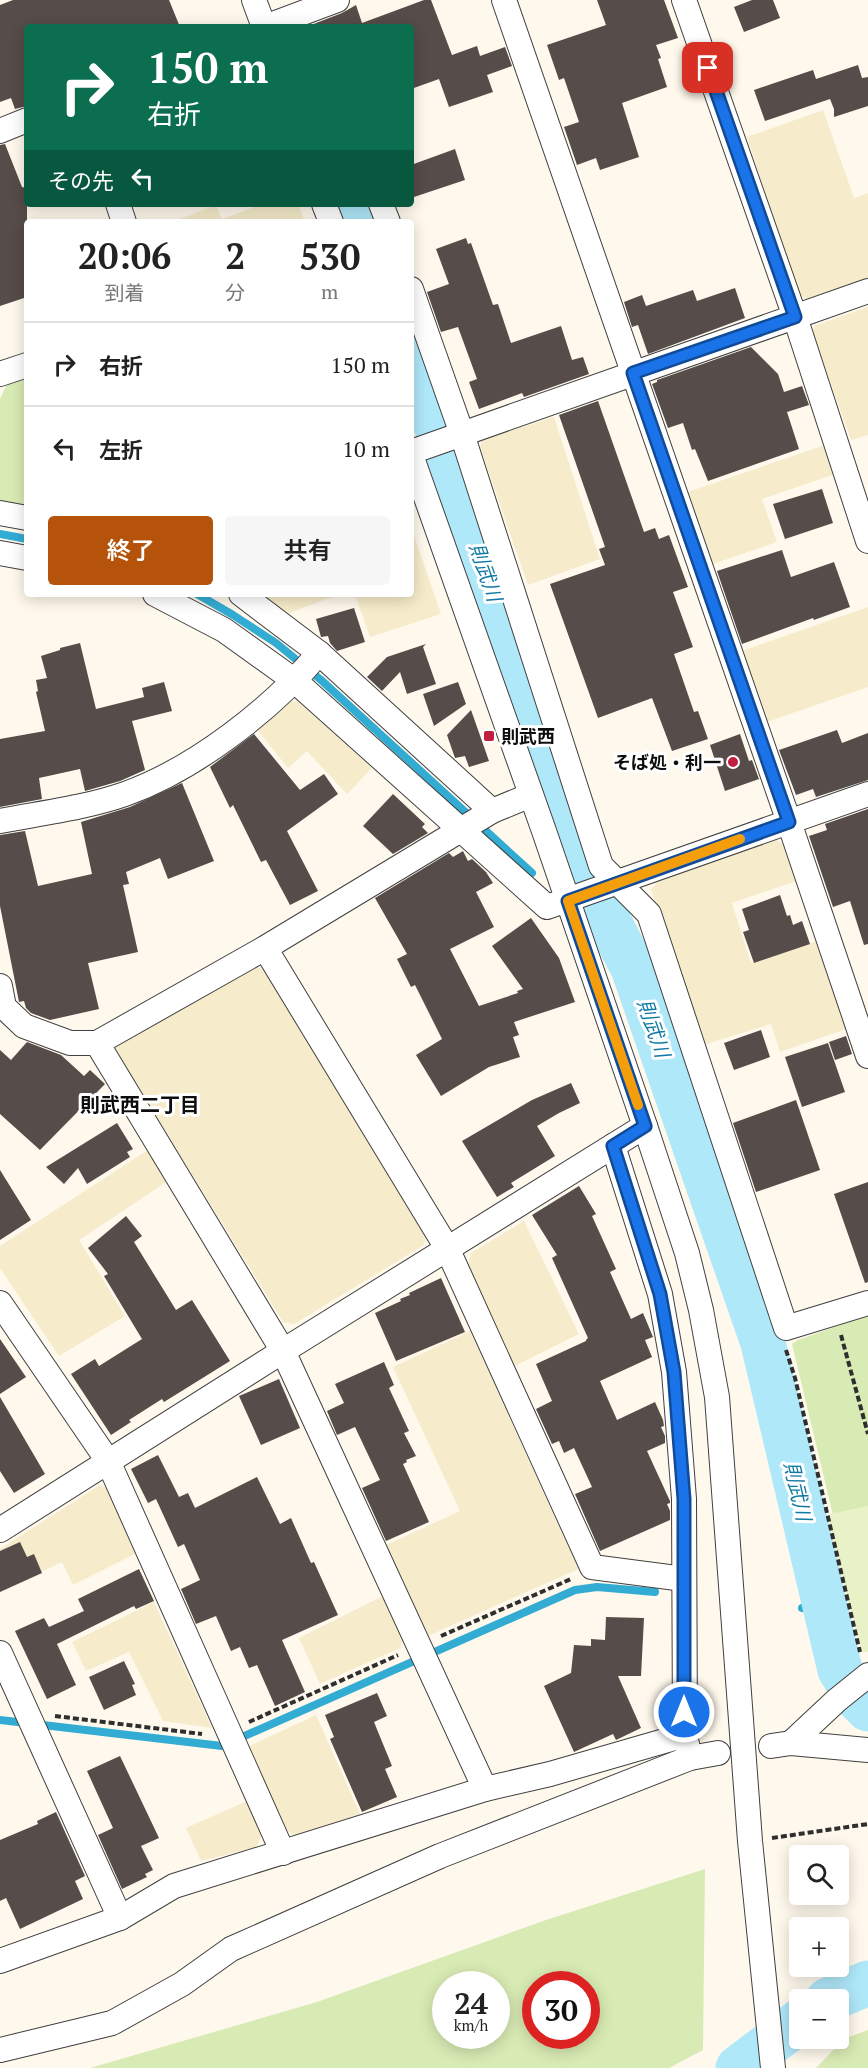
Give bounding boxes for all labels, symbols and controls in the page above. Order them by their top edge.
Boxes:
text: 150 m [147,39,268,95]
pin [682,42,733,93]
icon: right [48,48,126,126]
icon: arrive [691,51,724,84]
text: 右折 [147,96,201,132]
icon: left [126,162,159,195]
text: その先 [48,166,114,195]
text: 20:06 [78,232,171,279]
text: 2 [225,232,246,279]
text: 530 [299,233,360,280]
text: m [321,278,338,305]
text: 到着 [105,279,145,306]
text: 分 [225,279,245,306]
icon: right [48,348,81,381]
text: 150 m [330,350,390,379]
text: 右折 [99,351,143,380]
icon: left [48,432,81,465]
text: 10 m [342,434,390,463]
text: 左折 [99,435,143,464]
button: 終了 [48,516,213,585]
button: 共有 [225,516,390,585]
water label: 則武川 [463,539,509,607]
place label: 則武西 [501,724,555,748]
marker: 則武西 [482,729,496,743]
place label: そば処・利一 [613,750,721,774]
marker: そば処・利一 [726,755,740,769]
water label: 則武川 [631,995,677,1063]
district label: 則武西二丁目 [80,1091,200,1118]
water label: 則武川 [778,1459,818,1525]
position arrow [652,1680,716,1744]
map controls [789,1845,849,2049]
button: search [789,1845,849,1905]
button: + [789,1917,849,1977]
speed limit sign: 30 [522,1971,600,2049]
text: 24 [454,1983,488,2023]
button: − [789,1989,849,2049]
text: km/h [454,2015,488,2035]

